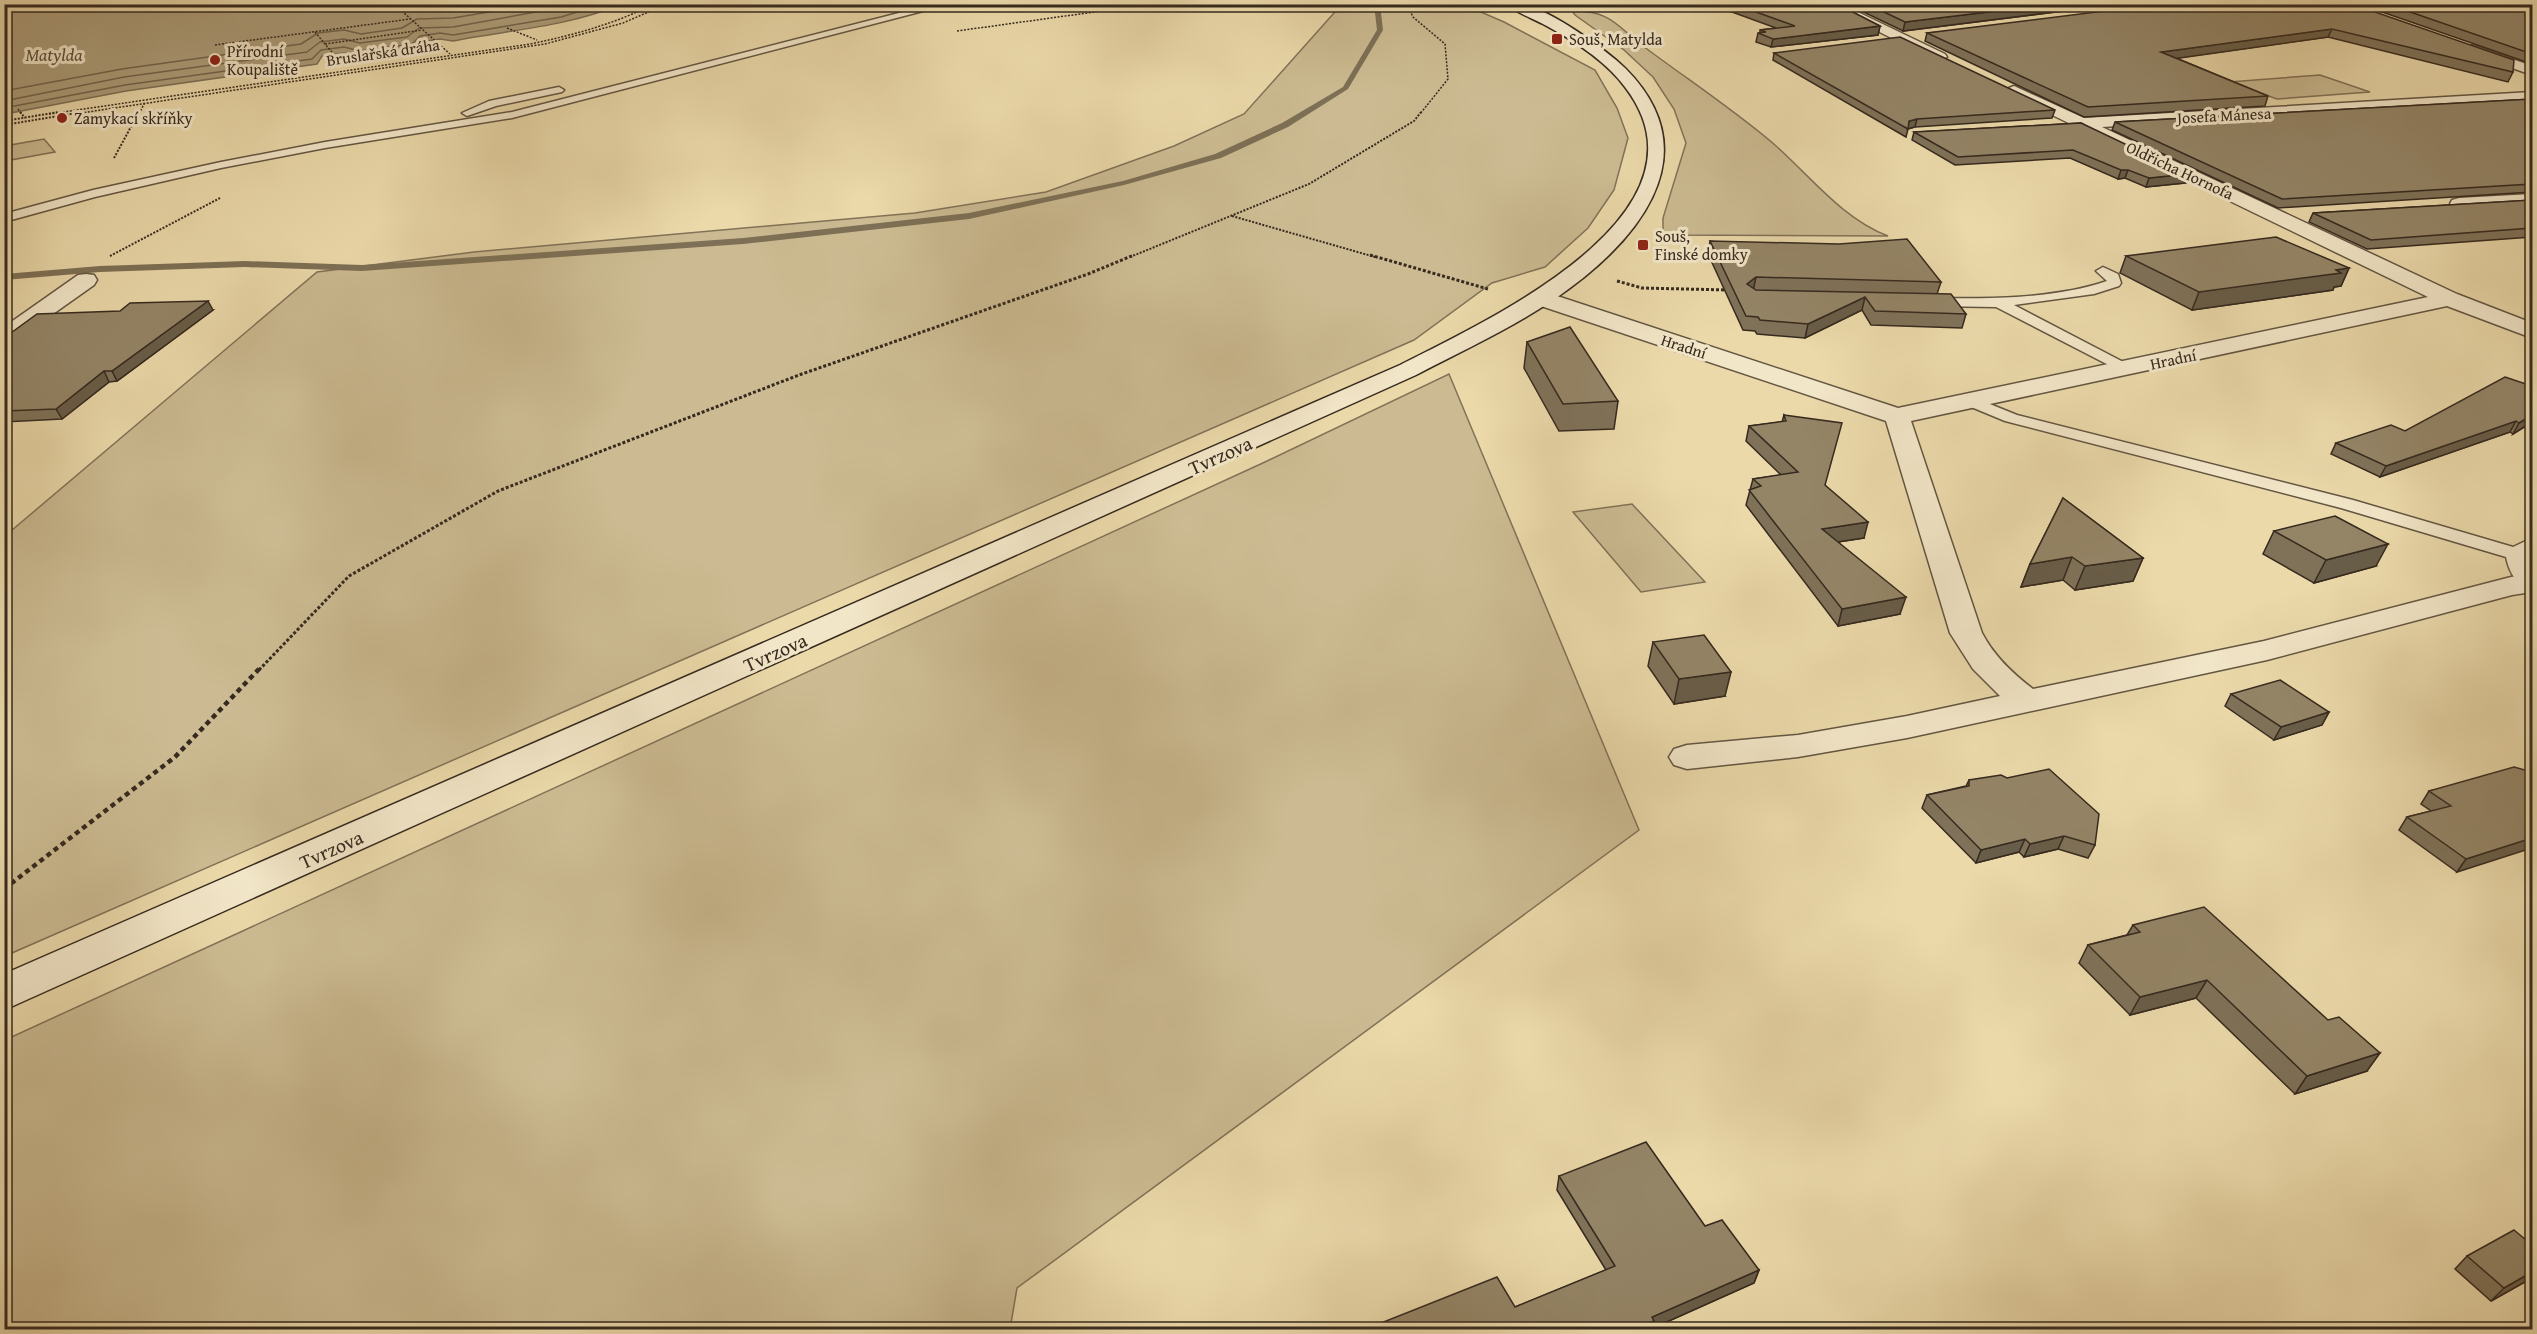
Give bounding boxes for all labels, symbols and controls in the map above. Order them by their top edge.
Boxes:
place label: Souš, Matylda [1569,27,1663,51]
street label: Bruslařská dráha [325,32,442,72]
marker: Souš, Matylda [1550,32,1564,46]
place label: Přírodní Koupaliště [227,39,298,81]
water label: Matylda [25,41,83,68]
marker: Přírodní Koupaliště [208,53,222,67]
street label: Josefa Mánesa [2174,101,2272,130]
place label: Zamykací skříňky [74,106,193,130]
marker: Zamykací skříňky [55,111,69,125]
street label: Oldřicha Hornofa [2122,135,2238,206]
place label: Souš, Finské domky [1655,224,1748,266]
marker: Souš, Finské domky [1636,238,1650,252]
street label: Hradní [1658,327,1710,365]
street label: Hradní [2148,342,2199,376]
street label: Tvrzova [1184,428,1257,482]
street label: Tvrzova [739,625,812,679]
street label: Tvrzova [295,822,368,876]

